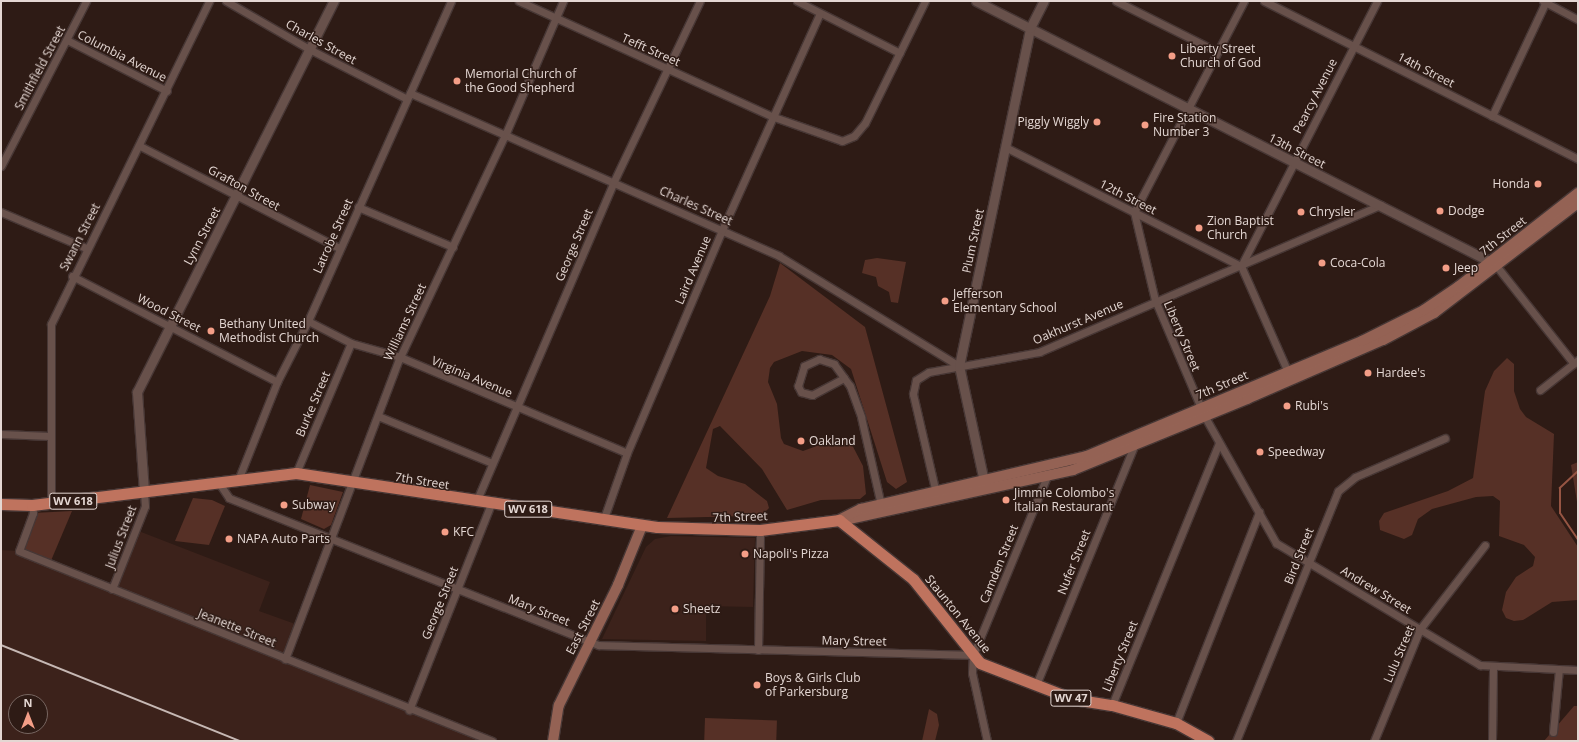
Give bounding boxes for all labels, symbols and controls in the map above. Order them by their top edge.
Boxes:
street label: Charles Street [283,17,359,67]
street label: Smithfield Street [12,23,68,113]
street label: Columbia Avenue [75,27,169,85]
street label: Tefft Street [620,31,682,69]
place label: Liberty Street Church of God [1180,42,1261,70]
street label: 14th Street [1395,50,1457,90]
marker: Liberty Street Church of God [1167,51,1177,61]
street label: Pearcy Avenue [1290,56,1340,136]
place label: Memorial Church of the Good Shepherd [465,67,576,95]
marker: Memorial Church of the Good Shepherd [452,76,462,86]
place label: Fire Station Number 3 [1153,111,1216,139]
place label: Piggly Wiggly [1017,115,1089,129]
marker: Piggly Wiggly [1092,117,1102,127]
marker: Fire Station Number 3 [1140,120,1150,130]
street label: 13th Street [1266,131,1328,171]
street label: Grafton Street [206,162,282,214]
street label: 12th Street [1097,177,1159,217]
place label: Honda [1493,177,1530,191]
marker: Honda [1533,179,1543,189]
street label: Charles Street [657,183,735,229]
street label: Latrobe Street [310,197,356,275]
street label: Swann Street [57,201,103,273]
place label: Dodge [1448,204,1485,218]
street label: Lynn Street [181,205,223,267]
place label: Chrysler [1309,205,1355,219]
marker: Dodge [1435,206,1445,216]
street label: George Street [552,207,596,283]
marker: Chrysler [1296,207,1306,217]
street label: Plum Street [959,208,987,274]
street label: 7th Street [1477,213,1529,259]
place label: Zion Baptist Church [1207,214,1274,242]
marker: Zion Baptist Church [1194,223,1204,233]
street label: Laird Avenue [672,234,714,306]
place label: Coca-Cola [1330,256,1386,270]
marker: Coca-Cola [1317,258,1327,268]
place label: Jeep [1454,261,1478,275]
marker: Jeep [1441,263,1451,273]
street label: Williams Street [381,281,429,363]
place label: Jefferson Elementary School [953,287,1057,315]
street label: Wood Street [135,291,203,335]
marker: Jefferson Elementary School [940,296,950,306]
street label: Oakhurst Avenue [1031,296,1125,348]
street label: Liberty Street [1161,299,1203,373]
place label: Bethany United Methodist Church [219,317,319,345]
marker: Bethany United Methodist Church [206,326,216,336]
street label: Virginia Avenue [429,353,515,401]
place label: Hardee's [1376,366,1426,380]
street label: 7th Street [1194,368,1250,402]
marker: Hardee's [1363,368,1373,378]
street label: Burke Street [293,369,333,439]
place label: Rubi's [1295,399,1328,413]
marker: Rubi's [1282,401,1292,411]
place label: Oakland [809,434,856,448]
marker: Oakland [796,436,806,446]
place label: Speedway [1268,445,1325,459]
marker: Speedway [1255,447,1265,457]
street label: 7th Street [394,470,450,492]
place label: Jimmie Colombo's Italian Restaurant [1014,486,1114,514]
road number: WV 618 [49,492,97,510]
marker: Jimmie Colombo's Italian Restaurant [1001,495,1011,505]
place label: Subway [292,498,335,512]
marker: Subway [279,500,289,510]
road number: WV 618 [504,500,552,518]
street label: Julius Street [102,503,140,571]
street label: 7th Street [712,509,768,525]
street label: Camden Street [977,523,1021,605]
place label: KFC [453,525,474,539]
street label: Bird Street [1281,526,1317,586]
marker: KFC [440,527,450,537]
street label: Nufer Street [1054,527,1094,597]
place label: NAPA Auto Parts [237,532,330,546]
marker: NAPA Auto Parts [224,534,234,544]
place label: Napoli's Pizza [753,547,829,561]
marker: Napoli's Pizza [740,549,750,559]
street label: Andrew Street [1338,563,1414,617]
street label: George Street [419,564,461,642]
street label: Staunton Avenue [922,572,994,656]
street label: Mary Street [506,591,572,629]
street label: East Street [563,597,603,657]
place label: Sheetz [683,602,720,616]
marker: Sheetz [670,604,680,614]
street label: Jeanette Street [196,606,278,650]
street label: Liberty Street [1099,618,1141,694]
street label: Lulu Street [1381,623,1417,685]
street label: Mary Street [821,633,887,649]
place label: Boys & Girls Club of Parkersburg [765,671,860,699]
marker: Boys & Girls Club of Parkersburg [752,680,762,690]
road number: WV 47 [1050,689,1092,707]
north arrow [8,694,48,734]
text: N [24,695,32,710]

